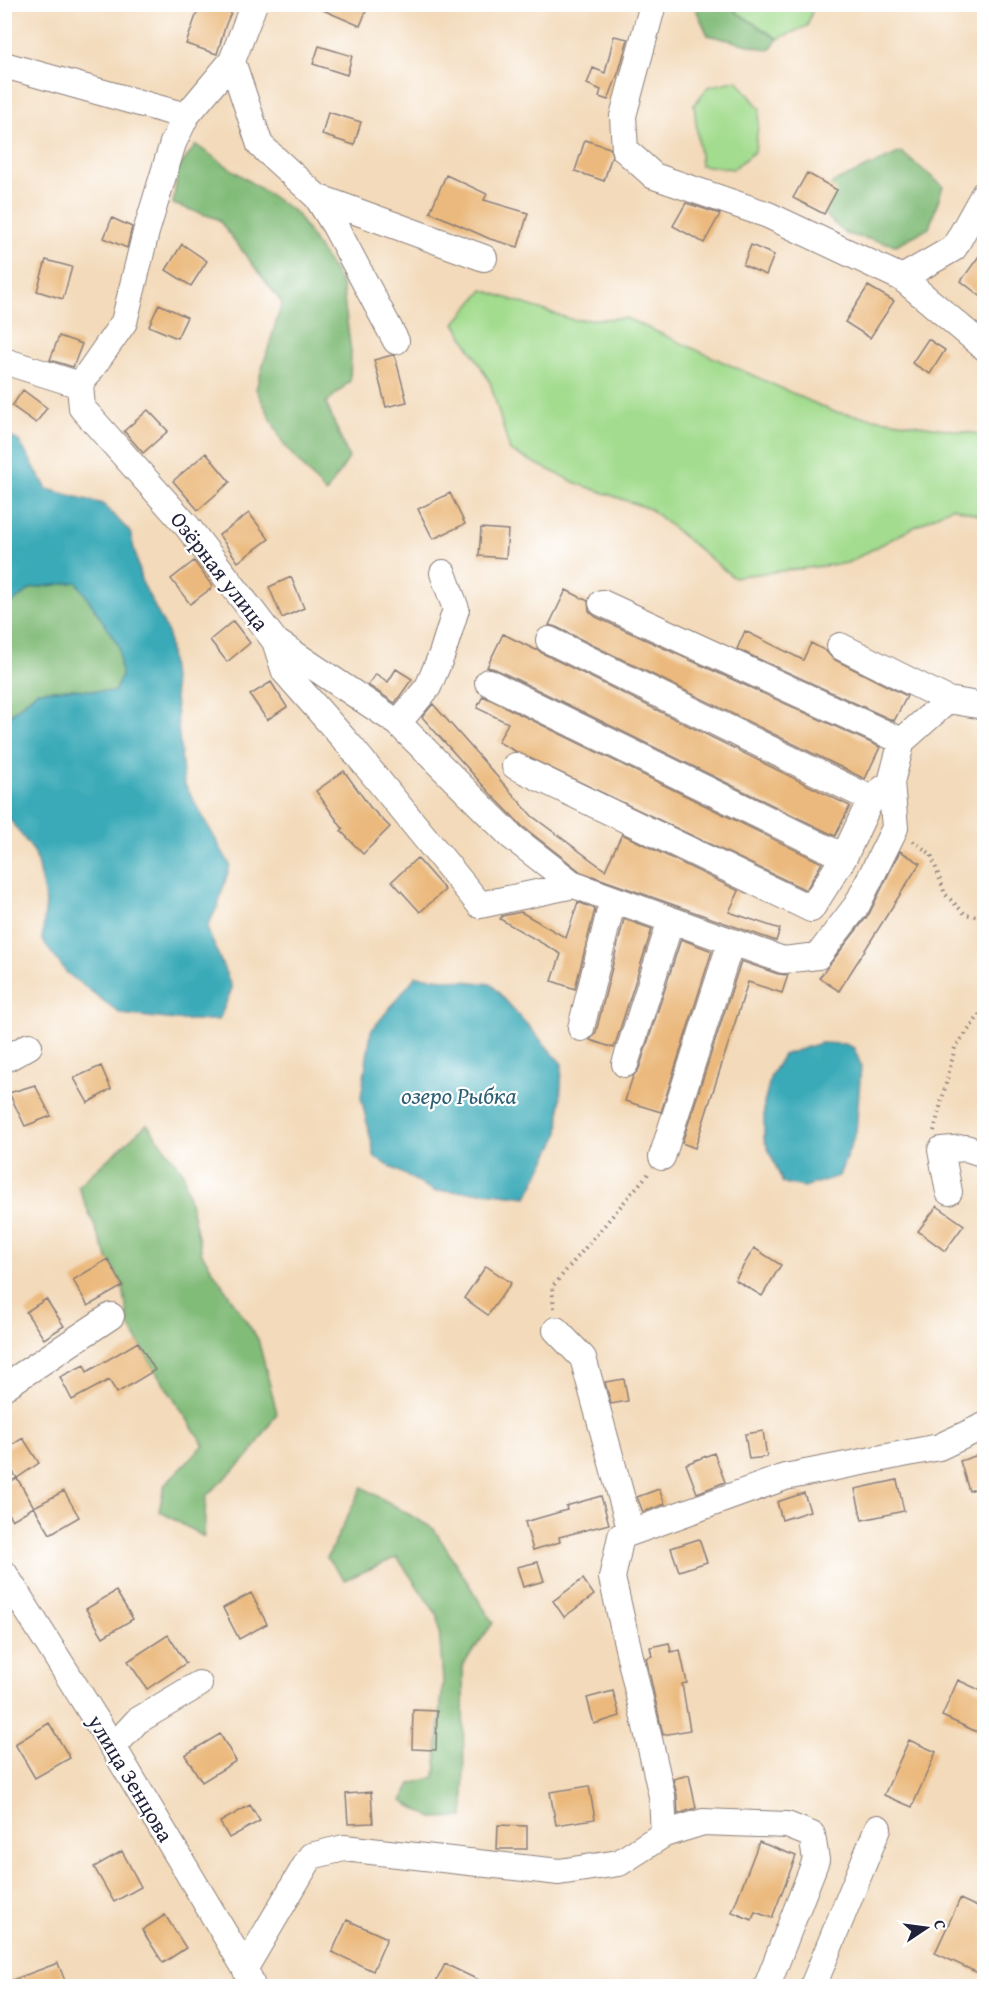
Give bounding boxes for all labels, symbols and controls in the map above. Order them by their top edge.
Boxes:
street label: Озёрная улица [163,505,277,638]
water label: озеро Рыбка [401,1078,517,1113]
street label: улица Зенцова [80,1707,182,1848]
north arrow [896,1898,956,1958]
text: С [928,1918,953,1932]

